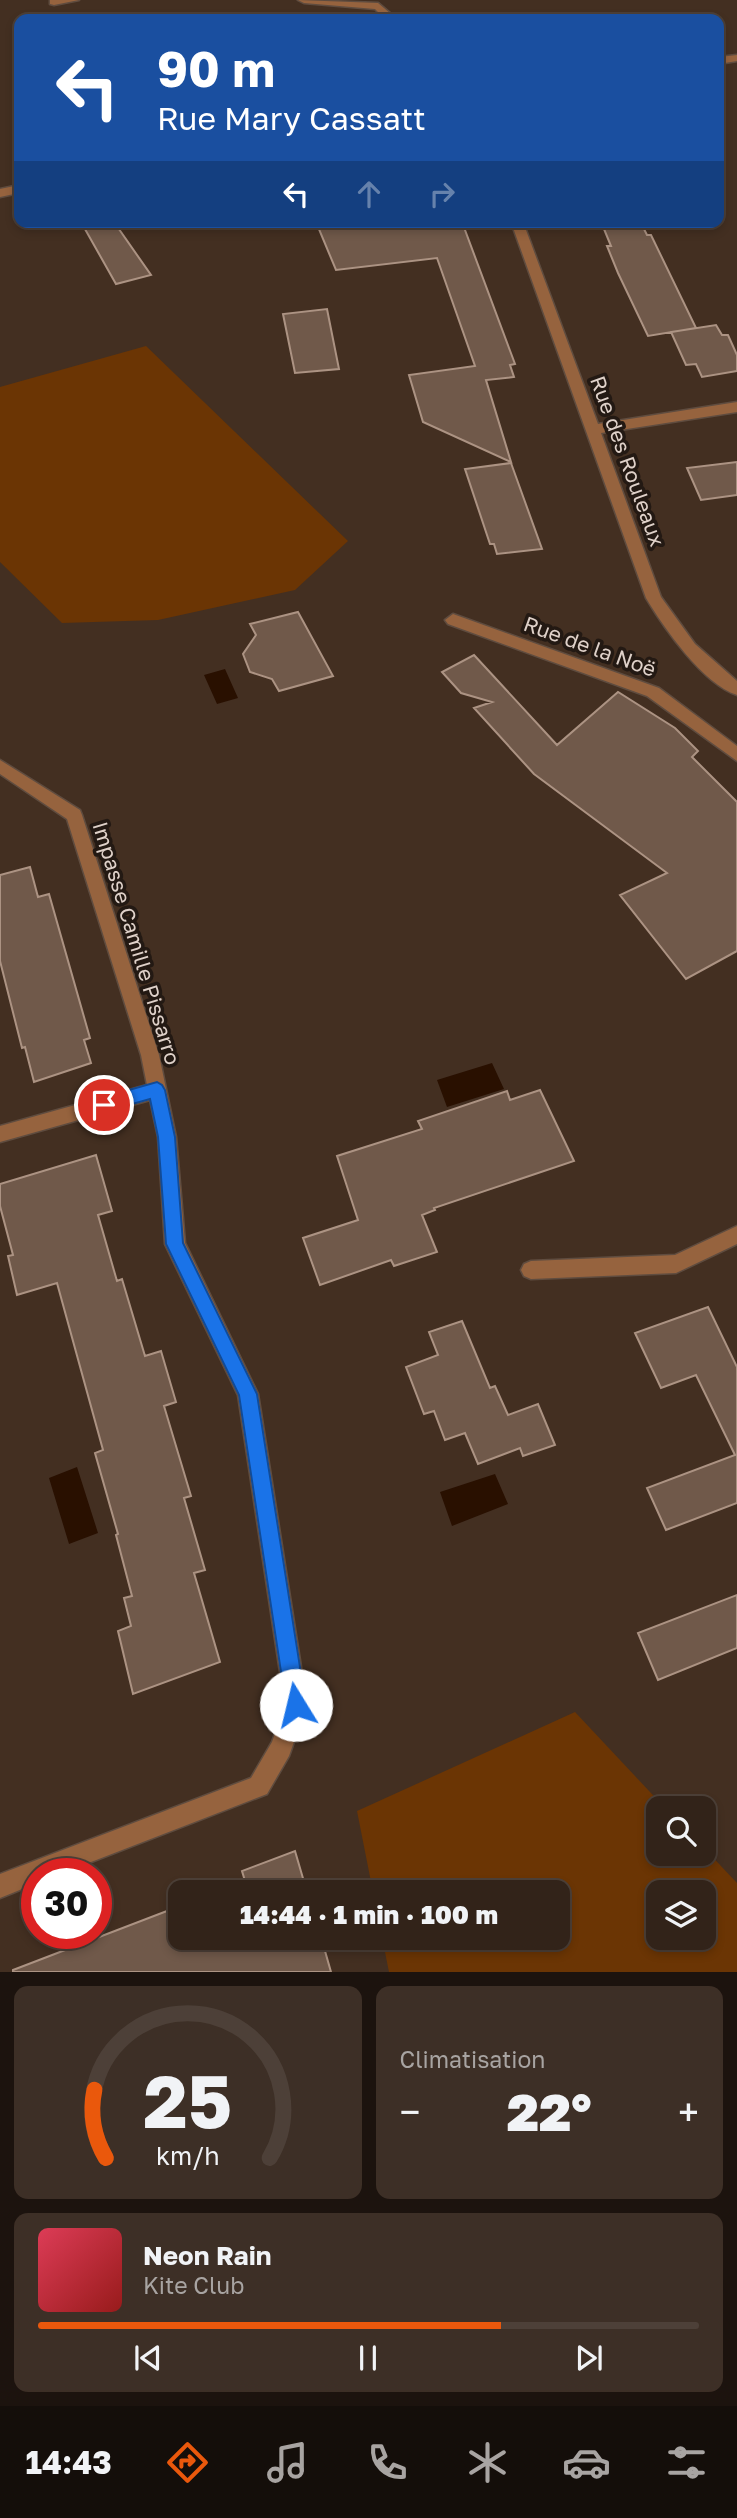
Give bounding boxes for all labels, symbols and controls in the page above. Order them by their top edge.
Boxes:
text: 90 m [157,39,275,98]
icon: left [42,42,133,133]
text: Rue Mary Cassatt [157,99,426,137]
icon: left [277,175,315,213]
icon: ahead [350,175,388,213]
icon: right [423,175,461,213]
street label: Rue des Rouleaux [585,372,671,550]
street label: Rue de la Noë [520,610,660,682]
street label: Impasse Camille Pissarro [88,818,186,1068]
pin [74,1075,134,1135]
icon: arrive [85,1086,123,1124]
position arrow [259,1668,333,1742]
map controls [646,1796,716,1950]
button: search [646,1796,716,1866]
speed limit sign: 30 [21,1858,112,1949]
button: layers [646,1880,716,1950]
text: 14:44 · 1 min · 100 m [240,1899,498,1930]
text: Climatisation [400,2045,545,2073]
text: 25 [143,2058,232,2145]
text: 22° [507,2080,592,2142]
text: − [400,2089,420,2134]
text: + [678,2089,699,2134]
text: km/h [156,2140,220,2171]
text: Neon Rain [143,2240,272,2271]
text: Kite Club [143,2271,244,2299]
icon: previous [129,2339,167,2377]
icon: pause [349,2339,387,2377]
icon: next [570,2339,608,2377]
icon: directions [163,2438,212,2487]
icon: music [263,2438,312,2487]
icon: phone [363,2438,412,2487]
icon: climate [463,2438,512,2487]
icon: car [562,2438,611,2487]
icon: filters [662,2438,711,2487]
text: 14:43 [25,2443,112,2481]

